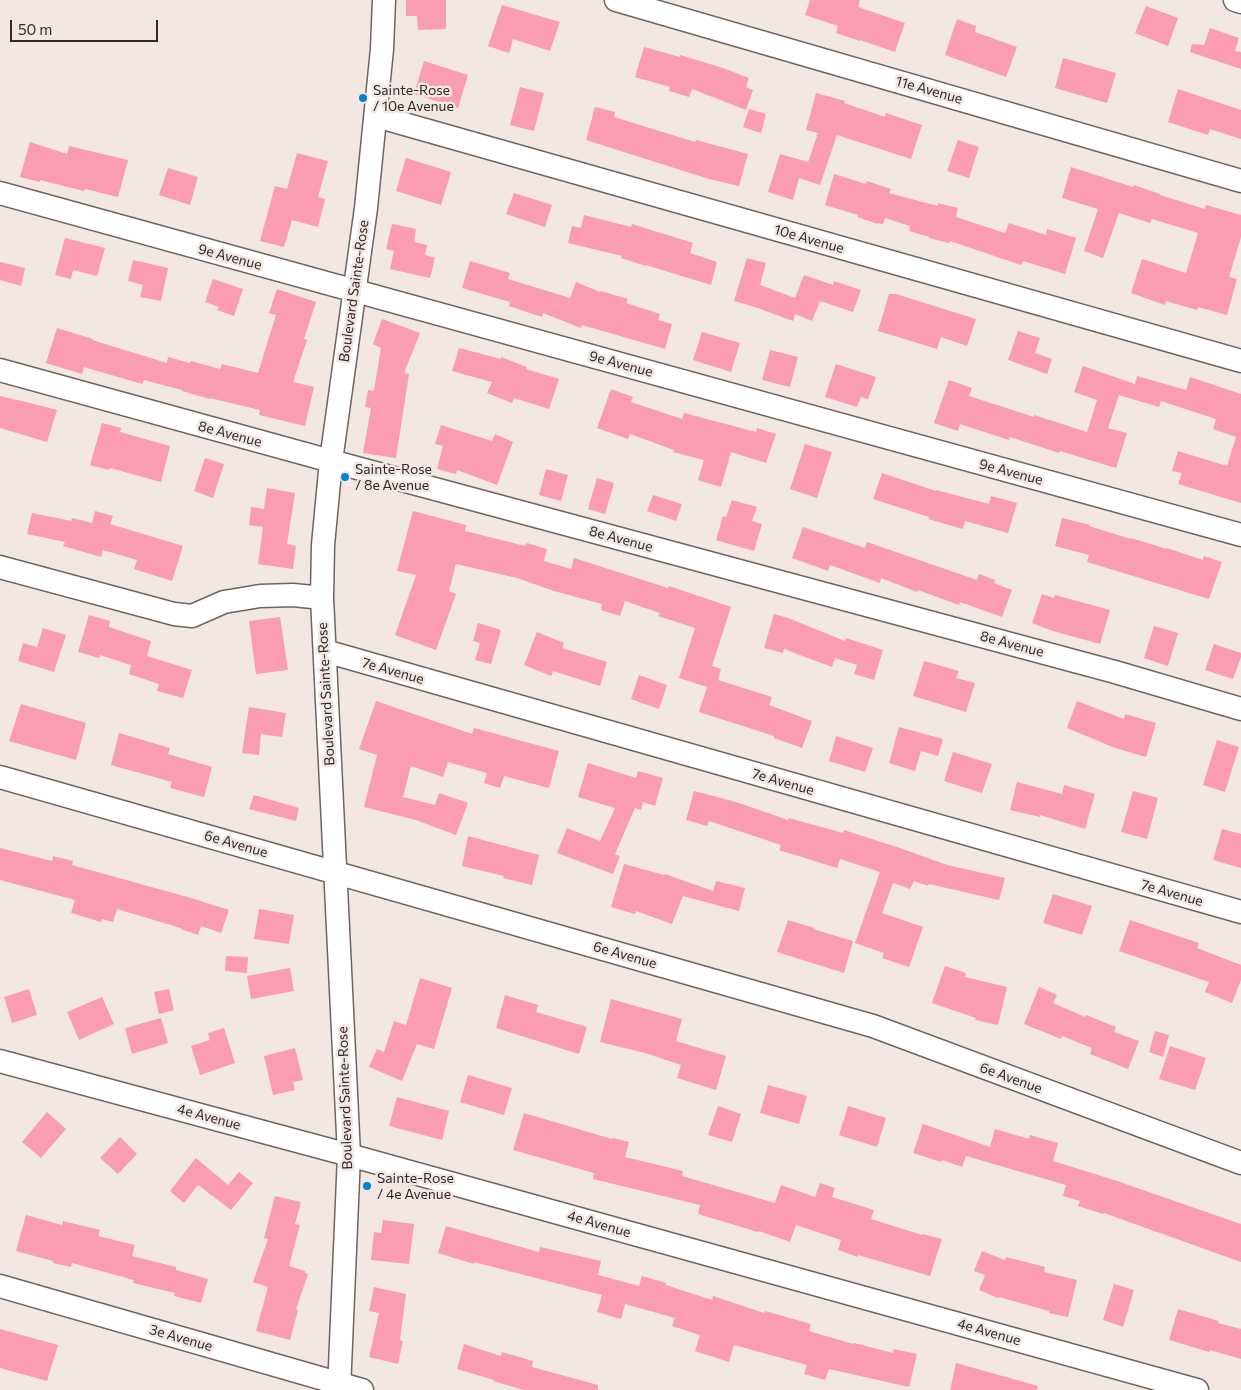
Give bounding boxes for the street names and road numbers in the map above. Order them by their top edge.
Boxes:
street label: 11e Avenue [894,72,964,108]
street label: Boulevard Sainte-Rose [336,219,372,363]
street label: 10e Avenue [772,221,846,257]
street label: 9e Avenue [196,240,264,274]
street label: 9e Avenue [587,347,655,381]
street label: 8e Avenue [196,417,264,451]
street label: 9e Avenue [977,455,1045,489]
street label: 8e Avenue [587,522,655,556]
street label: Boulevard Sainte-Rose [314,622,338,766]
street label: 8e Avenue [978,627,1046,661]
street label: 7e Avenue [360,654,426,688]
street label: 7e Avenue [750,765,816,799]
street label: 6e Avenue [202,827,270,861]
street label: 7e Avenue [1139,876,1205,910]
street label: 6e Avenue [591,938,659,972]
street label: Boulevard Sainte-Rose [334,1026,356,1170]
street label: 6e Avenue [977,1059,1045,1097]
street label: 4e Avenue [175,1100,243,1134]
street label: 4e Avenue [565,1207,633,1241]
street label: 4e Avenue [955,1315,1023,1349]
street label: 3e Avenue [148,1321,214,1355]

